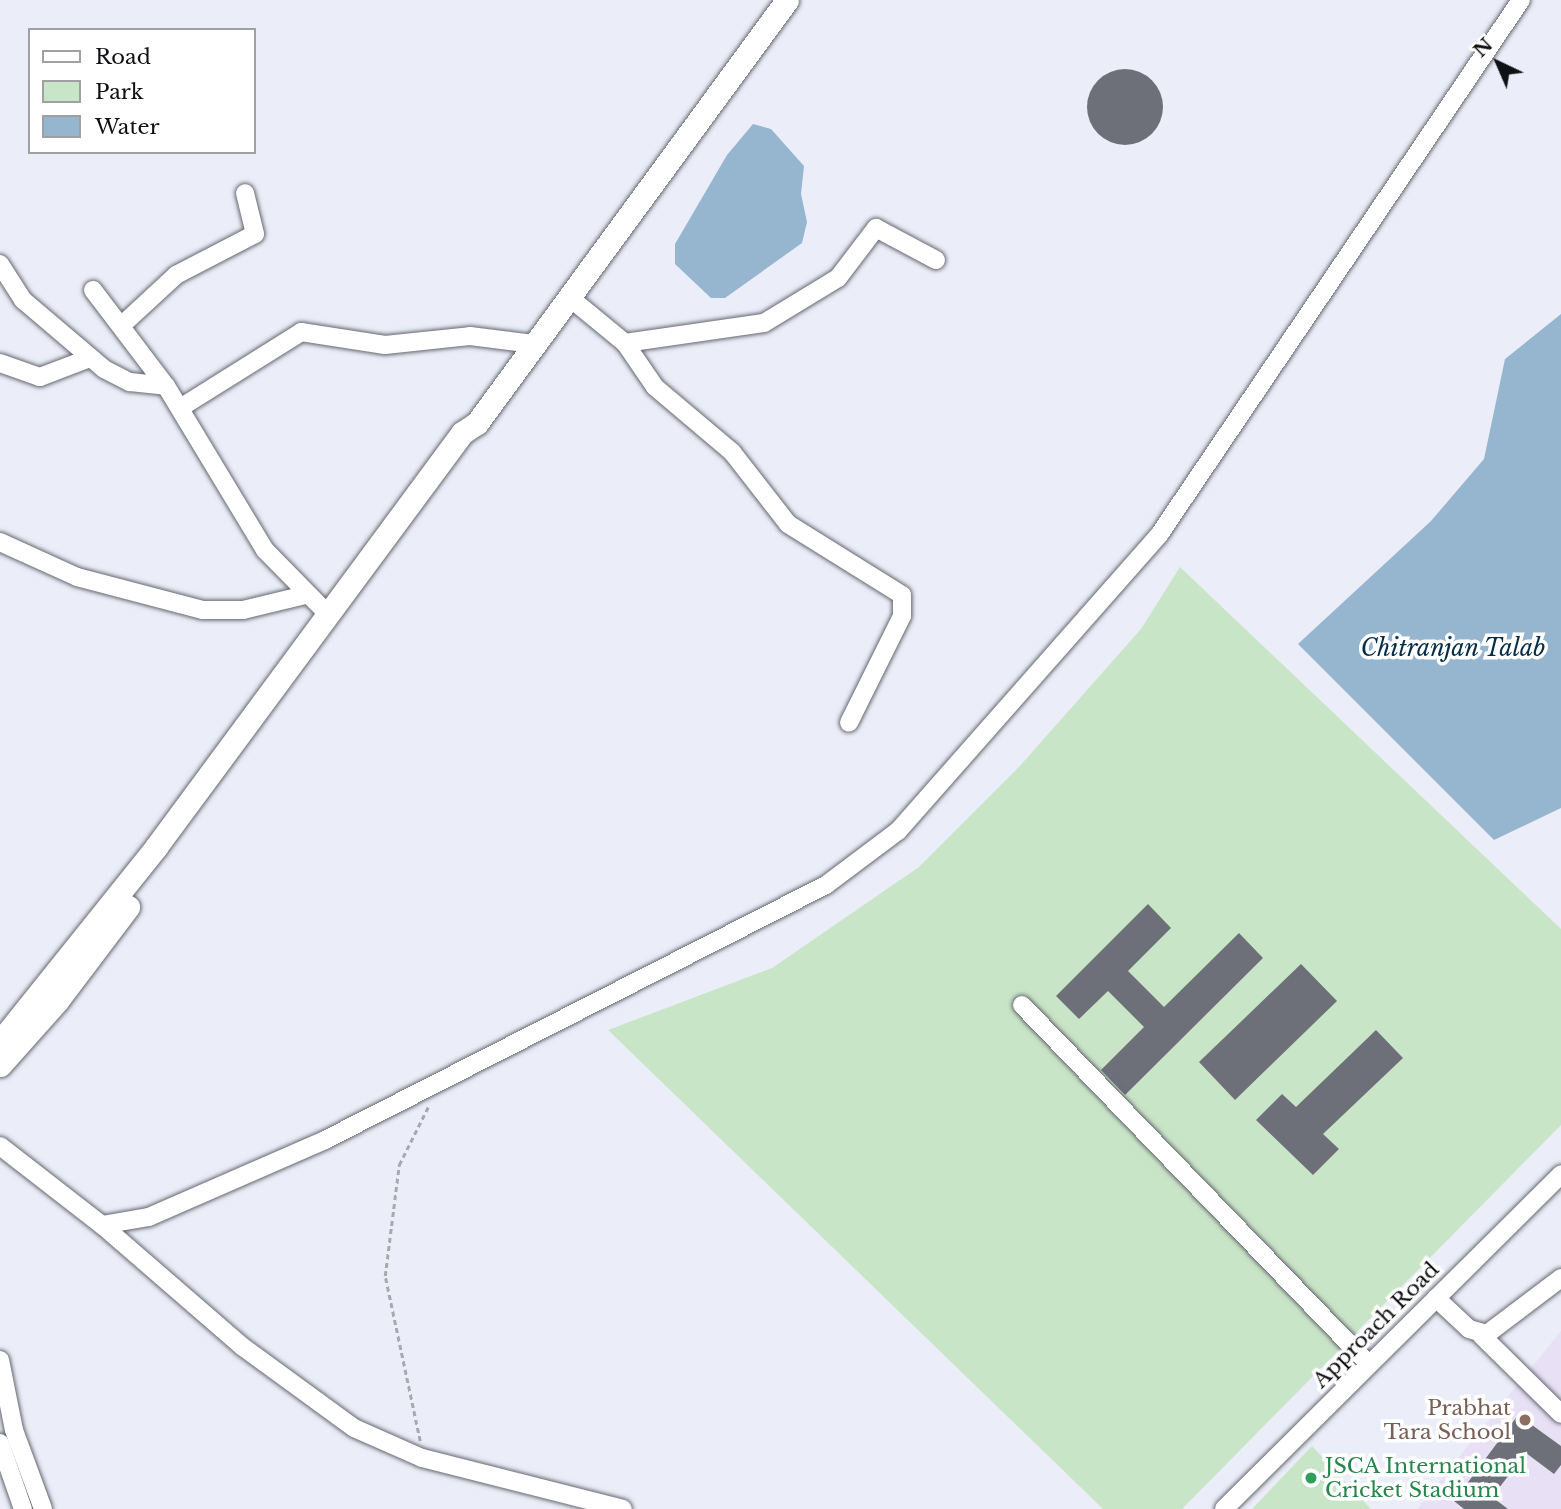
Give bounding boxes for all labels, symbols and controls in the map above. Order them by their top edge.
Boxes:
legend [28,28,256,154]
north arrow [1463,28,1533,98]
text: N [1469,33,1497,62]
text: Road [95,44,151,70]
text: Park [95,79,144,105]
text: Water [95,114,159,140]
water label: Chitranjan Talab [1360,634,1546,662]
street label: Approach Road [1308,1257,1444,1393]
place label: Prabhat Tara School [1383,1395,1511,1445]
marker: Prabhat Tara School [1517,1412,1533,1428]
place label: JSCA International Cricket Stadium [1325,1453,1527,1503]
marker: JSCA International Cricket Stadium [1303,1470,1319,1486]

